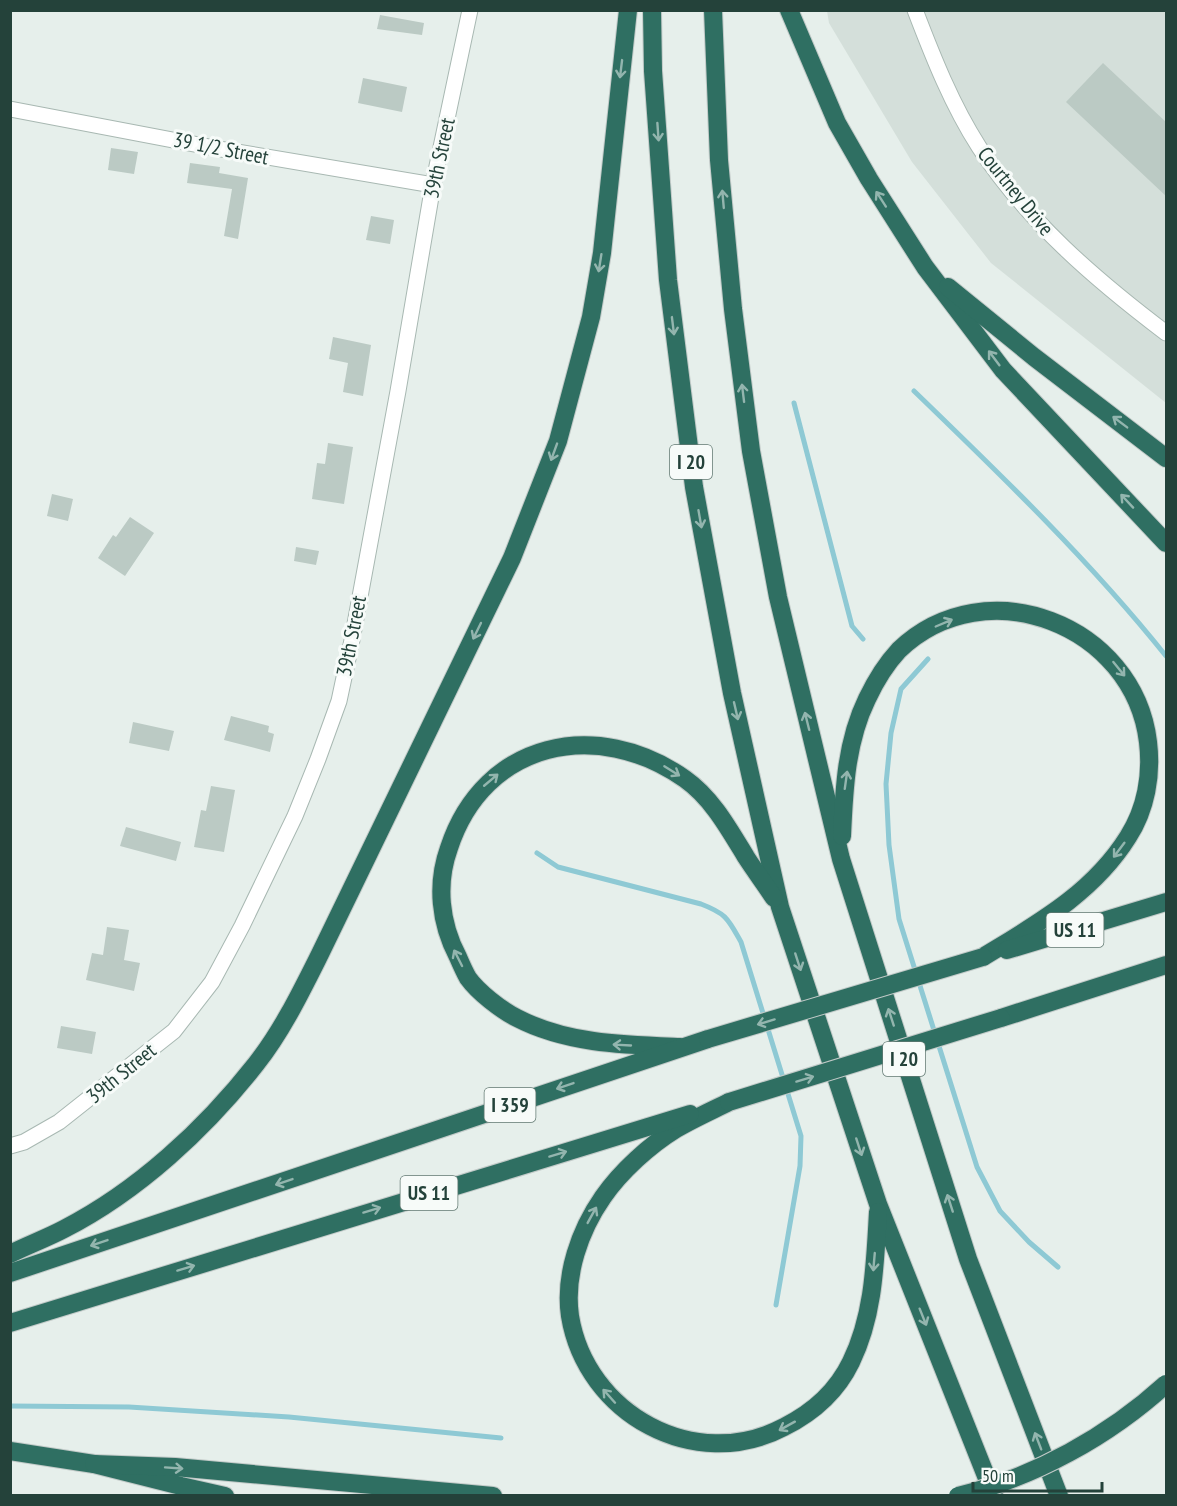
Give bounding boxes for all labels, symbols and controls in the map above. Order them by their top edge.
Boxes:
one-way arrow [615,58,626,78]
street label: 39th Street [417,115,461,201]
one-way arrow [652,121,663,141]
street label: 39 1/2 Street [171,126,271,170]
street label: Courtney Drive [972,141,1060,241]
one-way arrow [717,189,728,209]
one-way arrow [875,191,887,208]
one-way arrow [595,252,606,272]
one-way arrow [668,316,679,336]
one-way arrow [988,350,1000,366]
one-way arrow [738,383,749,403]
one-way arrow [1112,416,1128,429]
one-way arrow [548,442,559,460]
road number: I 20 [670,445,712,479]
one-way arrow [1119,493,1134,508]
one-way arrow [695,509,706,529]
street label: 39th Street [330,593,372,679]
one-way arrow [934,617,952,628]
one-way arrow [471,621,483,639]
one-way arrow [1112,661,1125,677]
one-way arrow [730,701,742,720]
one-way arrow [801,712,813,731]
one-way arrow [663,766,680,778]
one-way arrow [840,771,851,790]
one-way arrow [483,774,499,787]
one-way arrow [1112,842,1125,858]
road number: US 11 [1046,913,1104,947]
one-way arrow [452,950,464,967]
one-way arrow [794,952,805,971]
one-way arrow [885,1008,896,1027]
one-way arrow [756,1017,775,1028]
street label: 39th Street [81,1037,161,1109]
one-way arrow [613,1039,633,1050]
road number: I 20 [883,1042,925,1076]
one-way arrow [795,1073,814,1084]
one-way arrow [556,1082,575,1093]
road number: I 359 [484,1088,536,1122]
one-way arrow [855,1137,866,1156]
one-way arrow [549,1148,568,1159]
road number: US 11 [400,1176,458,1210]
one-way arrow [275,1177,294,1188]
one-way arrow [944,1194,955,1213]
one-way arrow [362,1204,381,1215]
one-way arrow [586,1207,598,1224]
one-way arrow [90,1239,109,1250]
one-way arrow [868,1252,879,1272]
one-way arrow [176,1262,195,1273]
one-way arrow [918,1307,929,1325]
one-way arrow [602,1389,616,1404]
one-way arrow [779,1420,796,1432]
one-way arrow [1032,1432,1043,1451]
scale bar [973,1455,1102,1493]
one-way arrow [163,1462,183,1473]
text: 50 m [982,1464,1014,1487]

